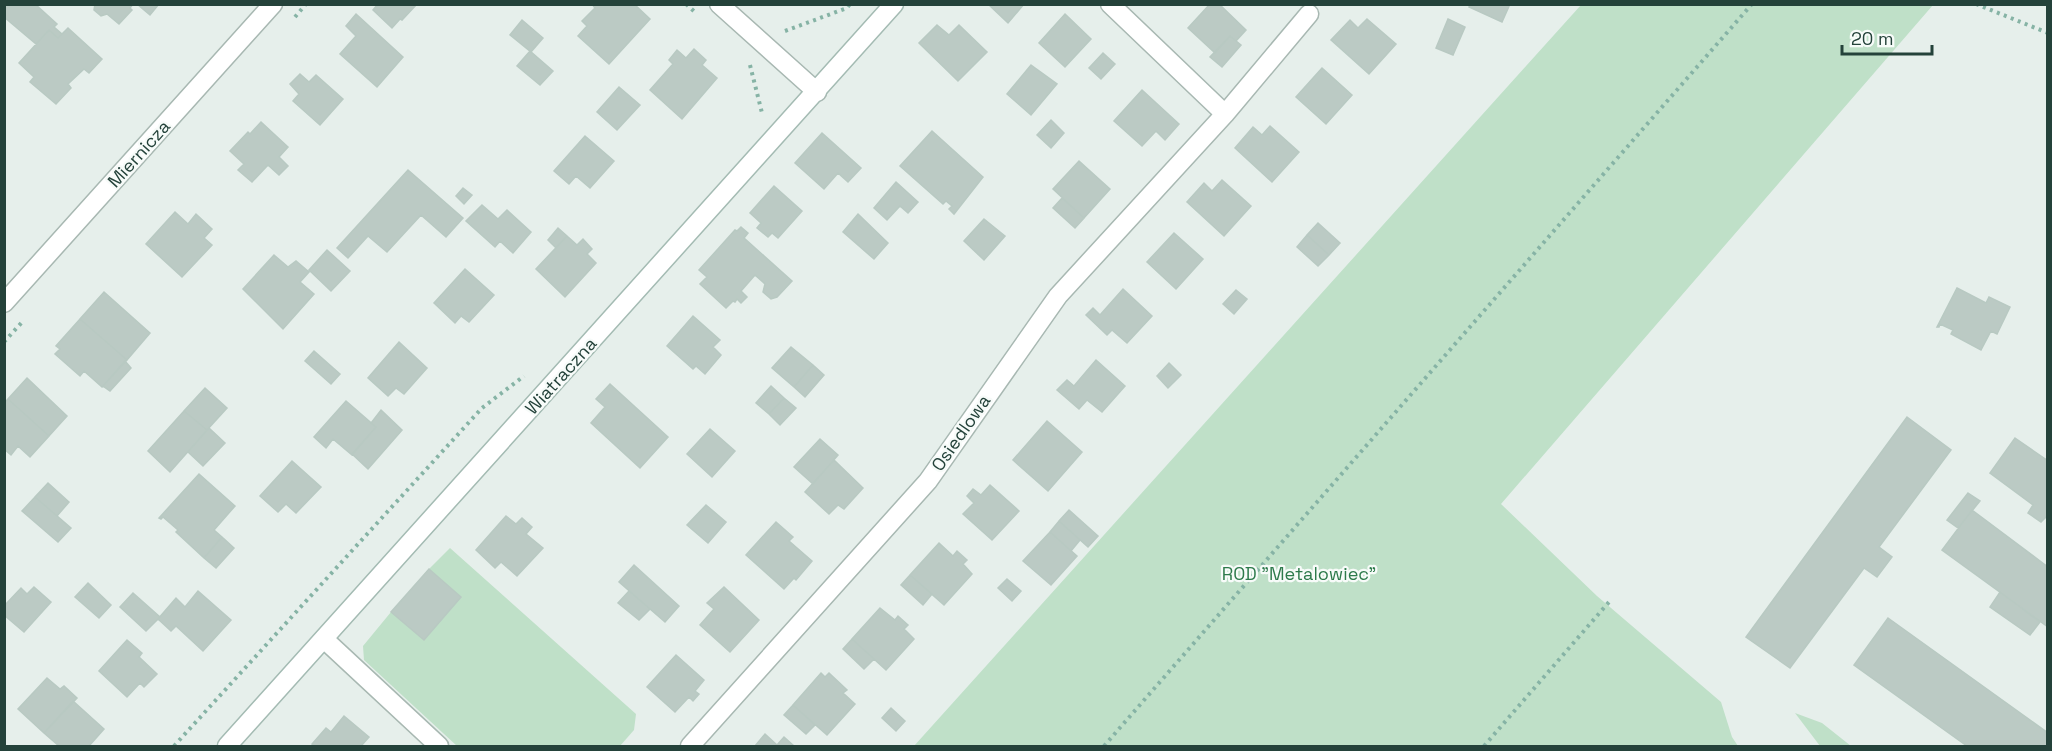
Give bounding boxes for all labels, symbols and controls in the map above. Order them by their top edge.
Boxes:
scale bar [1842,18,1932,56]
text: 20 m [1851,27,1894,50]
street label: Miernicza [102,115,175,192]
street label: Wiatraczna [520,332,601,419]
street label: Osiedlowa [926,390,995,475]
park label: ROD "Metalowiec" [1222,562,1376,585]

